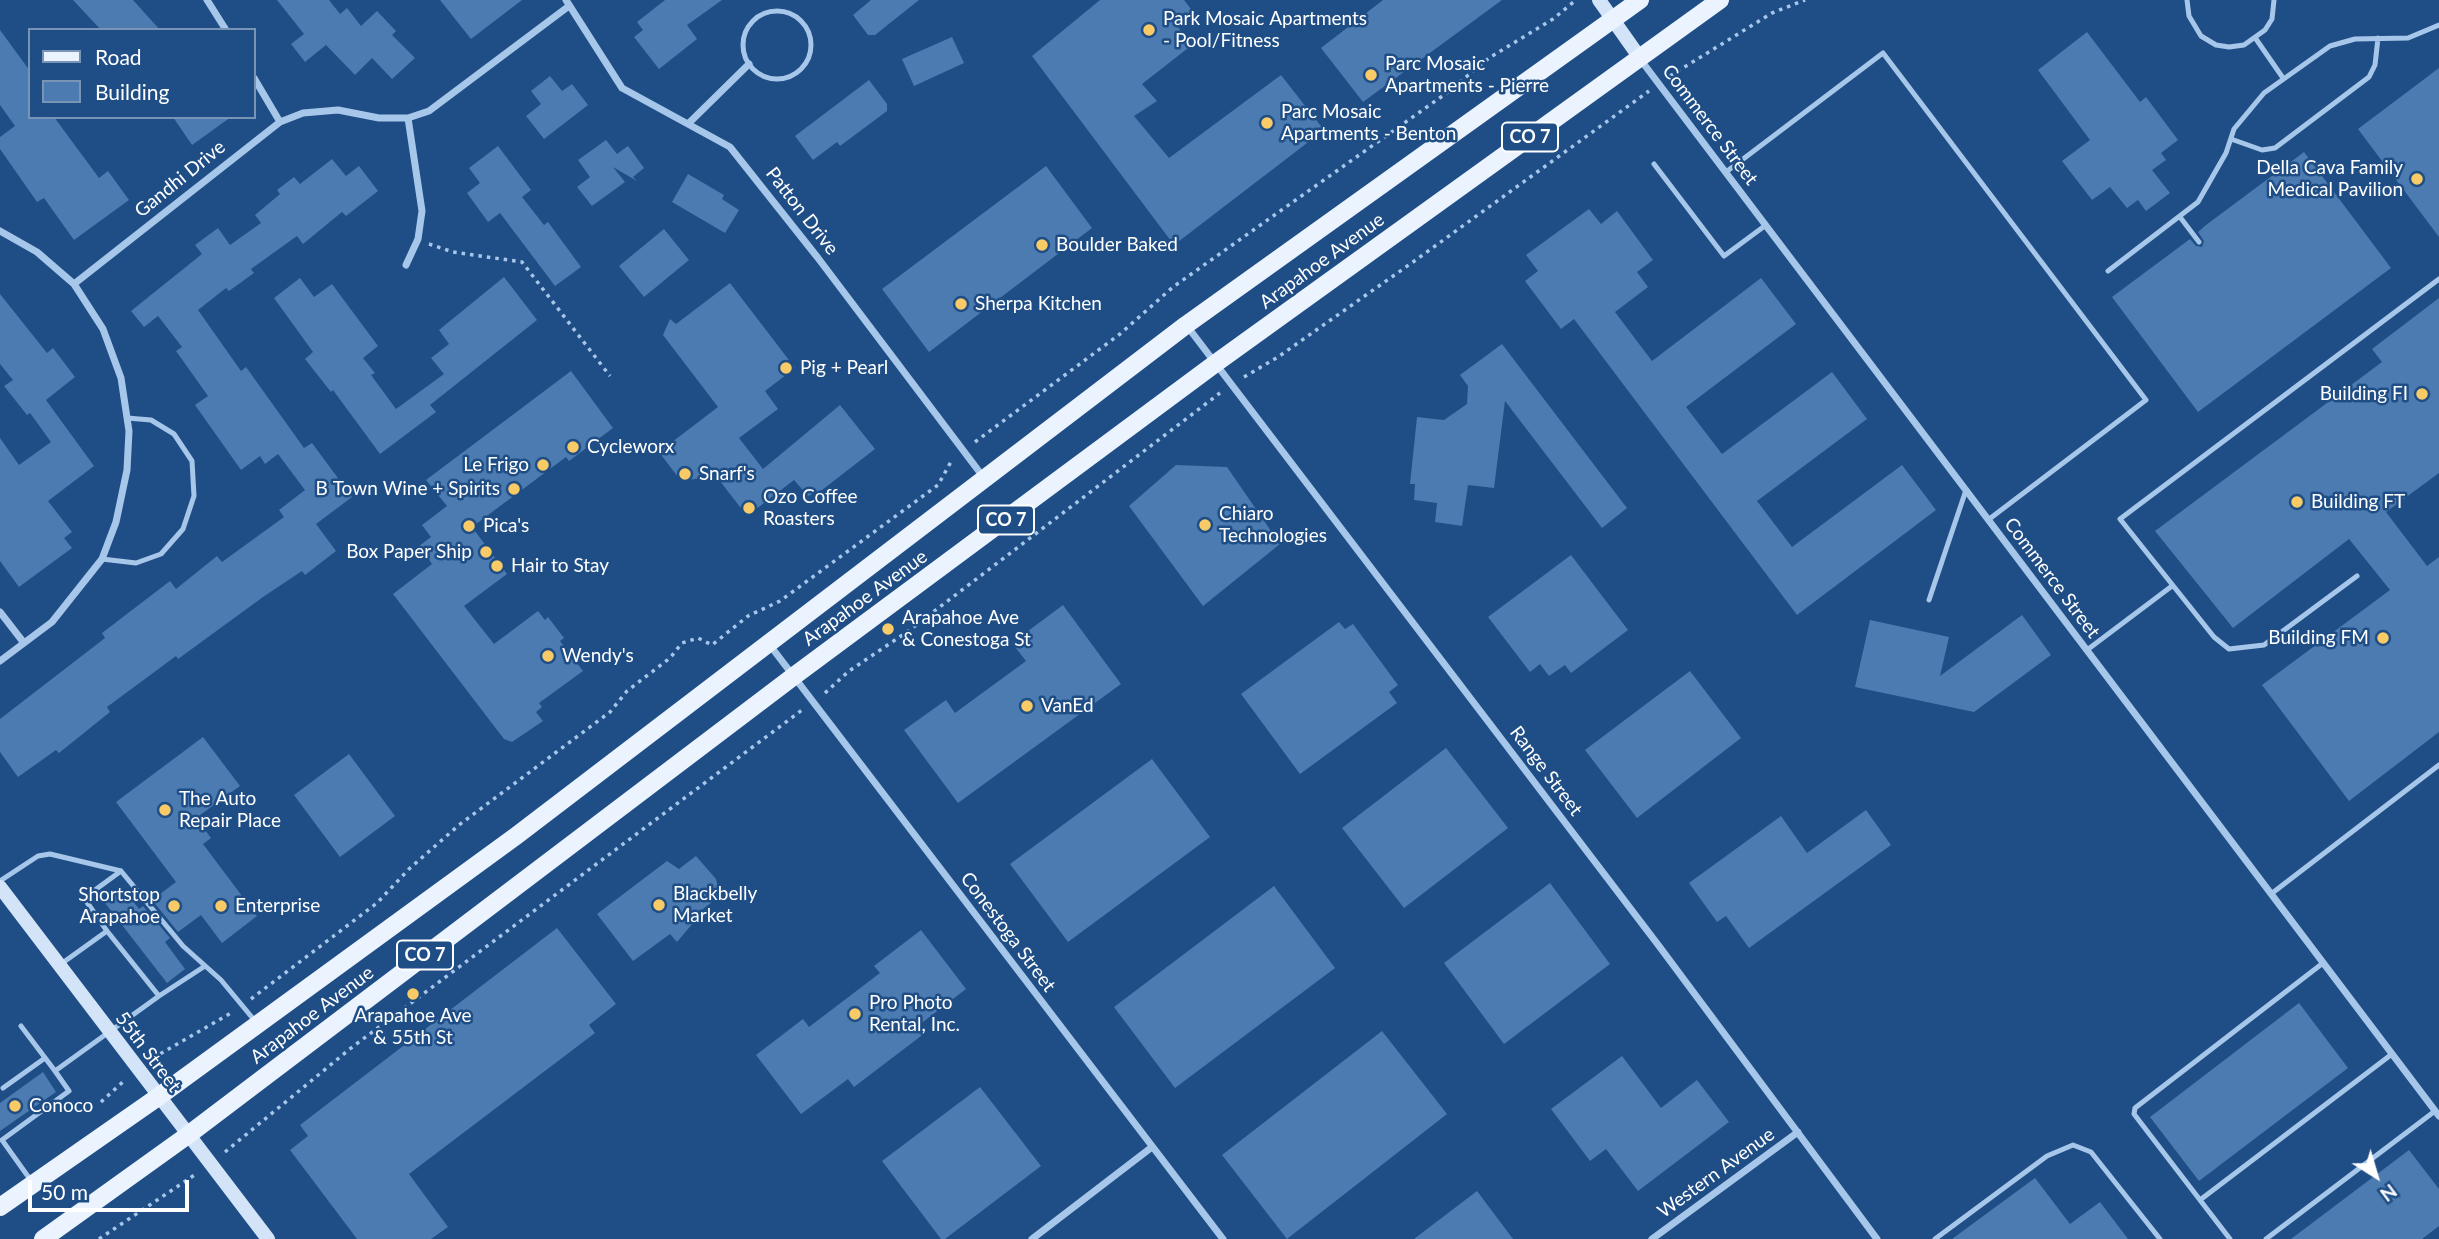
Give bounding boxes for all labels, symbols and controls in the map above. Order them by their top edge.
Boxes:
place label: Park Mosaic Apartments - Pool/Fitness [1163,8,1367,52]
marker: Park Mosaic Apartments - Pool/Fitness [1141,22,1157,38]
legend [28,28,256,119]
text: Road [95,44,142,69]
place label: Parc Mosaic Apartments - Pierre [1385,53,1549,97]
street label: Commerce Street [1657,60,1763,190]
marker: Parc Mosaic Apartments - Pierre [1363,67,1379,83]
text: Building [95,79,170,104]
place label: Parc Mosaic Apartments - Benton [1281,101,1456,145]
marker: Parc Mosaic Apartments - Benton [1259,115,1275,131]
road number: CO 7 [1502,122,1558,152]
street label: Gandhi Drive [130,136,230,222]
place label: Della Cava Family Medical Pavilion [2256,157,2403,201]
street label: Patton Drive [761,163,843,259]
marker: Della Cava Family Medical Pavilion [2409,171,2425,187]
street label: Arapahoe Avenue [1255,208,1389,314]
place label: Boulder Baked [1056,234,1178,256]
marker: Boulder Baked [1034,237,1050,253]
place label: Sherpa Kitchen [975,293,1102,315]
marker: Sherpa Kitchen [953,296,969,312]
place label: Pig + Pearl [800,357,888,379]
marker: Pig + Pearl [778,360,794,376]
place label: Building FI [2320,383,2408,405]
marker: Building FI [2414,386,2430,402]
place label: Cycleworx [587,436,674,458]
marker: Cycleworx [565,439,581,455]
place label: Le Frigo [463,454,529,476]
marker: Le Frigo [535,457,551,473]
place label: Snarf's [699,463,755,485]
marker: Snarf's [677,466,693,482]
place label: B Town Wine + Spirits [316,478,500,500]
marker: B Town Wine + Spirits [506,481,522,497]
place label: Ozo Coffee Roasters [763,486,858,530]
place label: Building FT [2311,491,2405,513]
marker: Building FT [2289,494,2305,510]
marker: Ozo Coffee Roasters [741,500,757,516]
place label: Chiaro Technologies [1219,503,1327,547]
road number: CO 7 [978,506,1034,534]
street label: Commerce Street [1999,513,2105,643]
place label: Pica's [483,515,529,537]
marker: Chiaro Technologies [1197,517,1213,533]
marker: Pica's [461,518,477,534]
place label: Box Paper Ship [346,541,472,563]
marker: Box Paper Ship [478,544,494,560]
street label: Arapahoe Avenue [798,545,932,651]
place label: Hair to Stay [511,555,609,577]
marker: Hair to Stay [489,558,505,574]
place label: Arapahoe Ave & Conestoga St [902,607,1031,651]
marker: Arapahoe Ave & Conestoga St [880,621,896,637]
place label: Building FM [2268,627,2369,649]
marker: Building FM [2375,630,2391,646]
place label: Wendy's [562,645,634,667]
marker: Wendy's [540,648,556,664]
place label: VanEd [1041,695,1094,717]
marker: VanEd [1019,698,1035,714]
street label: Range Street [1505,722,1587,820]
place label: The Auto Repair Place [179,788,281,832]
marker: The Auto Repair Place [157,802,173,818]
street label: Conestoga Street [956,868,1060,996]
place label: Blackbelly Market [673,883,757,927]
place label: Shortstop Arapahoe [78,884,160,928]
place label: Enterprise [235,895,320,917]
marker: Blackbelly Market [651,897,667,913]
marker: Shortstop Arapahoe [166,898,182,914]
marker: Enterprise [213,898,229,914]
road number: CO 7 [397,940,453,970]
street label: Arapahoe Avenue [246,961,378,1069]
marker: Arapahoe Ave & 55th St [405,986,421,1002]
place label: Pro Photo Rental, Inc. [869,992,960,1036]
place label: Arapahoe Ave & 55th St [354,1005,472,1049]
marker: Pro Photo Rental, Inc. [847,1006,863,1022]
street label: 55th Street [111,1007,185,1097]
place label: Conoco [29,1095,93,1117]
marker: Conoco [7,1098,23,1114]
street label: Western Avenue [1653,1123,1779,1223]
north arrow [2341,1141,2411,1211]
scale bar [32,1166,192,1210]
text: 50 m [41,1179,88,1204]
text: N [2376,1180,2402,1207]

